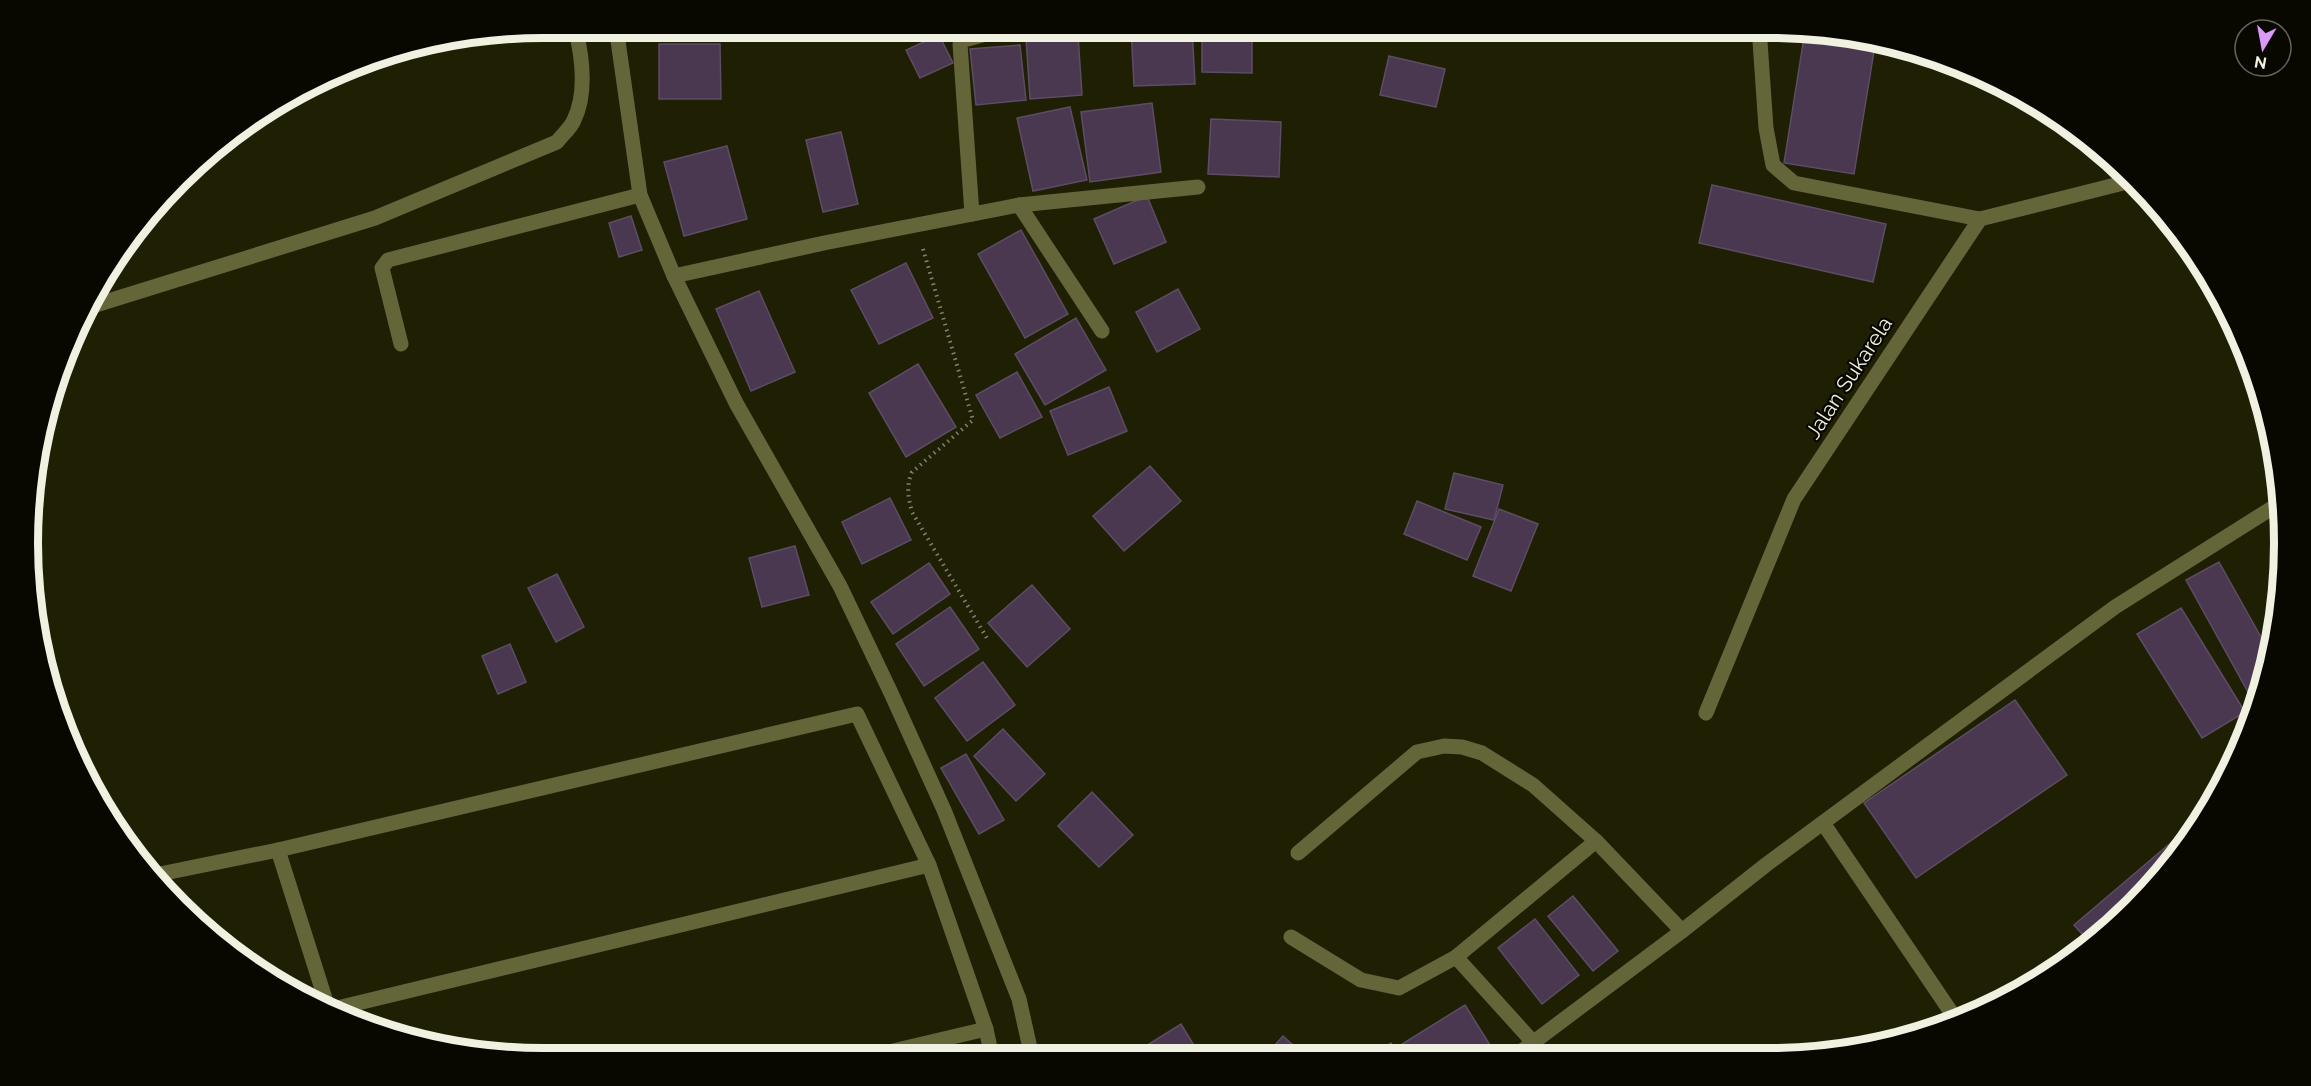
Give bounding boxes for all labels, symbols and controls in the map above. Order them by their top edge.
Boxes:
north arrow [2233,18,2293,78]
text: N [2253,52,2268,73]
street label: Jalan Sukarela [1800,312,1897,443]

